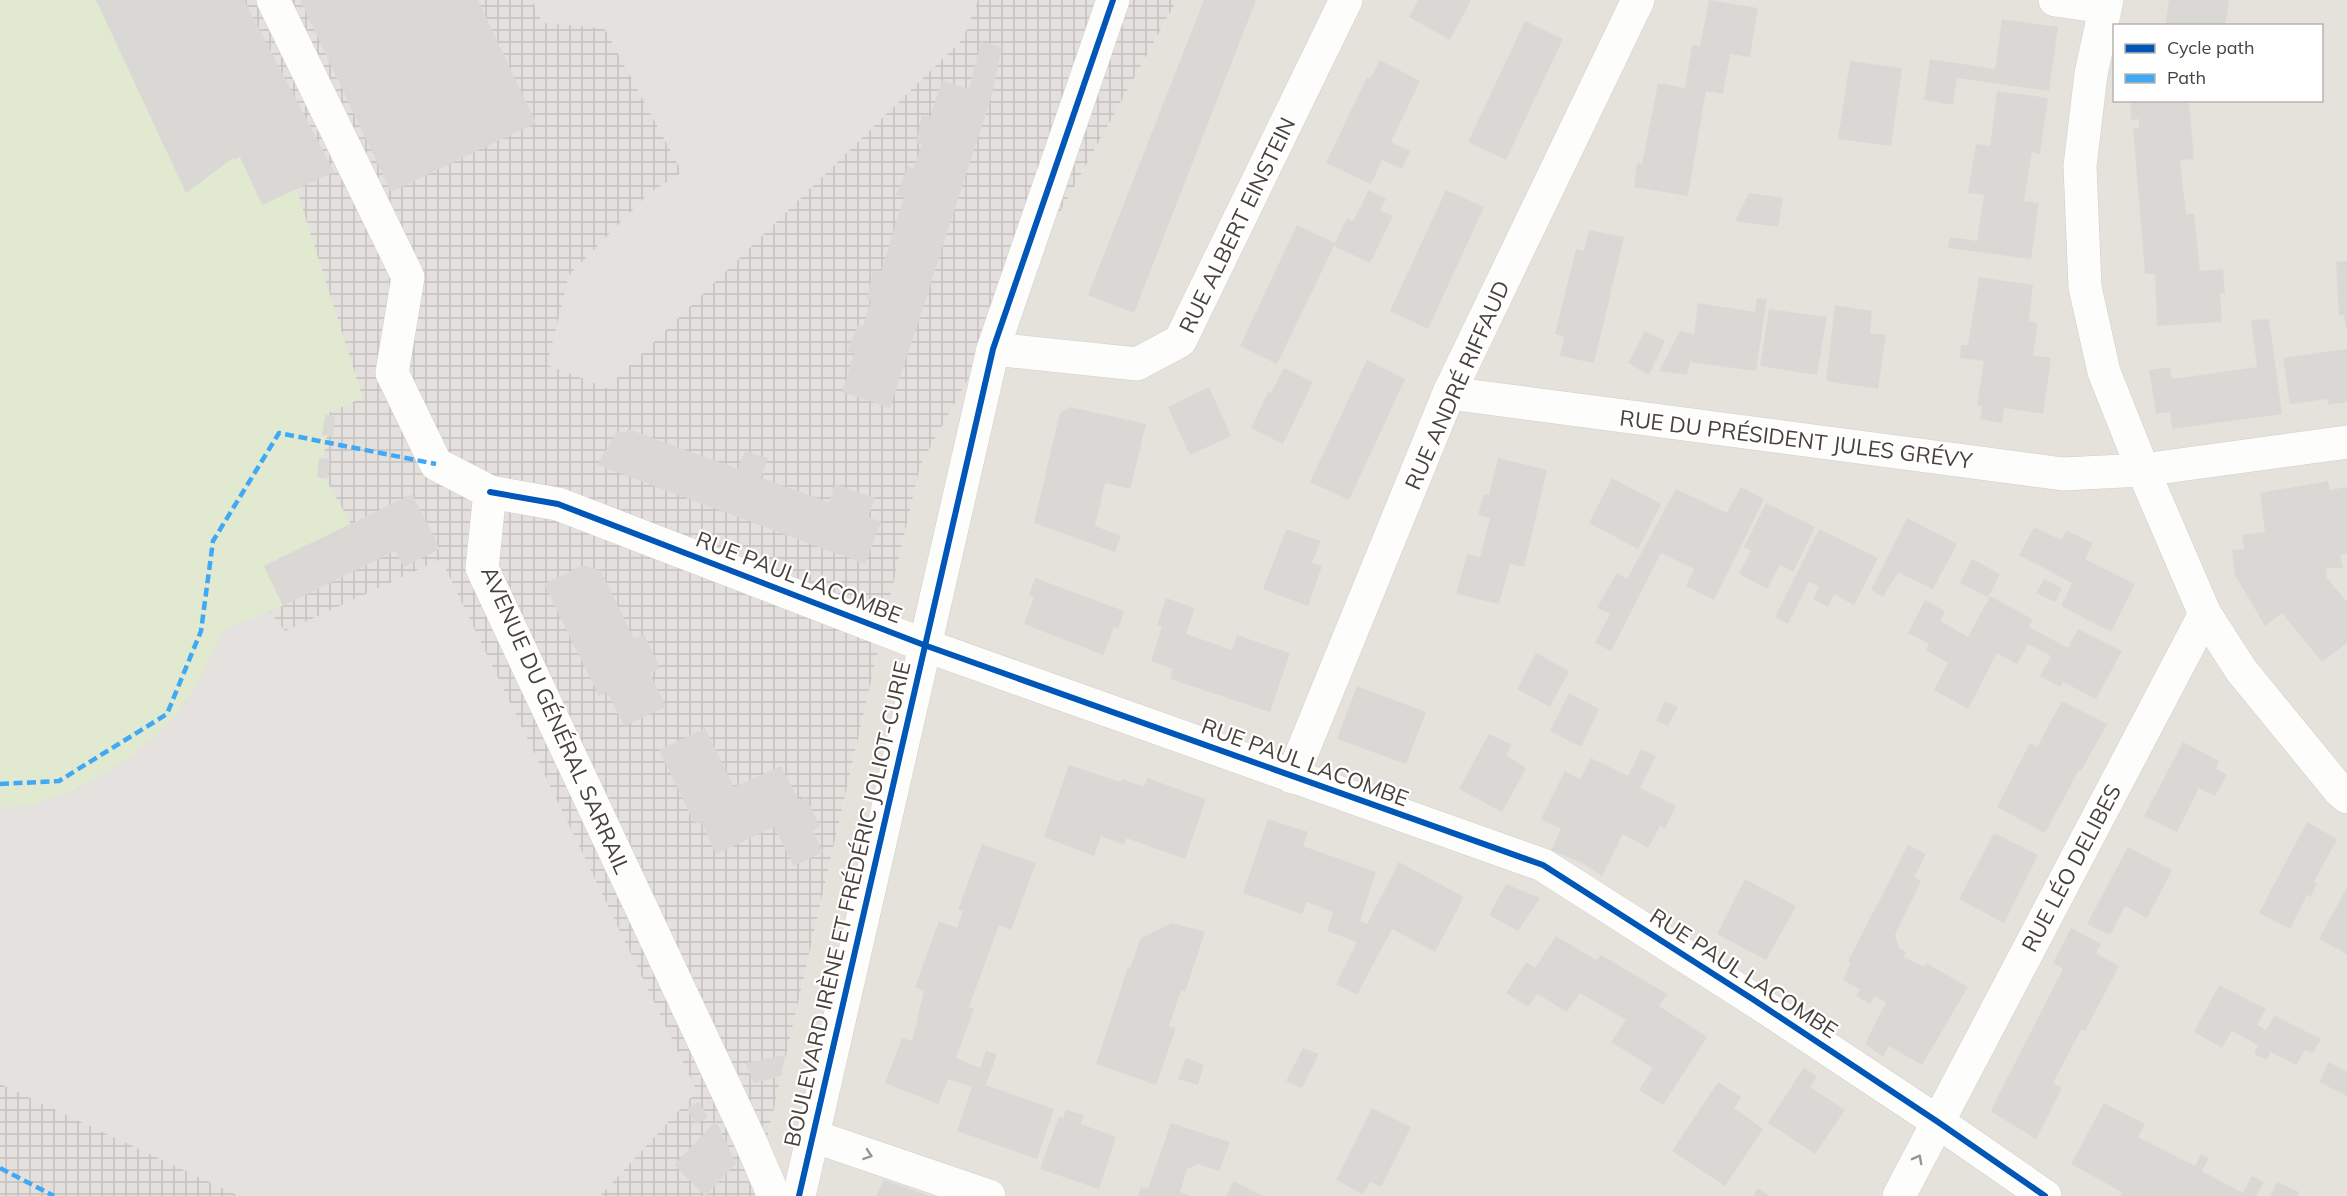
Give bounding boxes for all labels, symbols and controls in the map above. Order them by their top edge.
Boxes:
legend [2113,24,2323,102]
text: Cycle path [2167,36,2254,59]
text: Path [2167,66,2206,89]
street label: RUE ALBERT EINSTEIN [1173,113,1301,337]
street label: RUE ANDRÉ RIFFAUD [1398,276,1516,494]
street label: RUE DU PRÉSIDENT JULES GRÉVY [1618,403,1975,475]
street label: RUE PAUL LACOMBE [692,525,906,629]
street label: AVENUE DU GÉNÉRAL SARRAIL [475,562,637,878]
street label: BOULEVARD IRÈNE ET FRÉDÉRIC JOLIOT-CURIE [777,659,917,1149]
street label: RUE PAUL LACOMBE [1198,712,1412,812]
street label: RUE LÉO DELIBES [2015,779,2127,957]
street label: RUE PAUL LACOMBE [1645,902,1843,1044]
one-way arrow [862,1148,873,1160]
one-way arrow [1911,1154,1923,1165]

